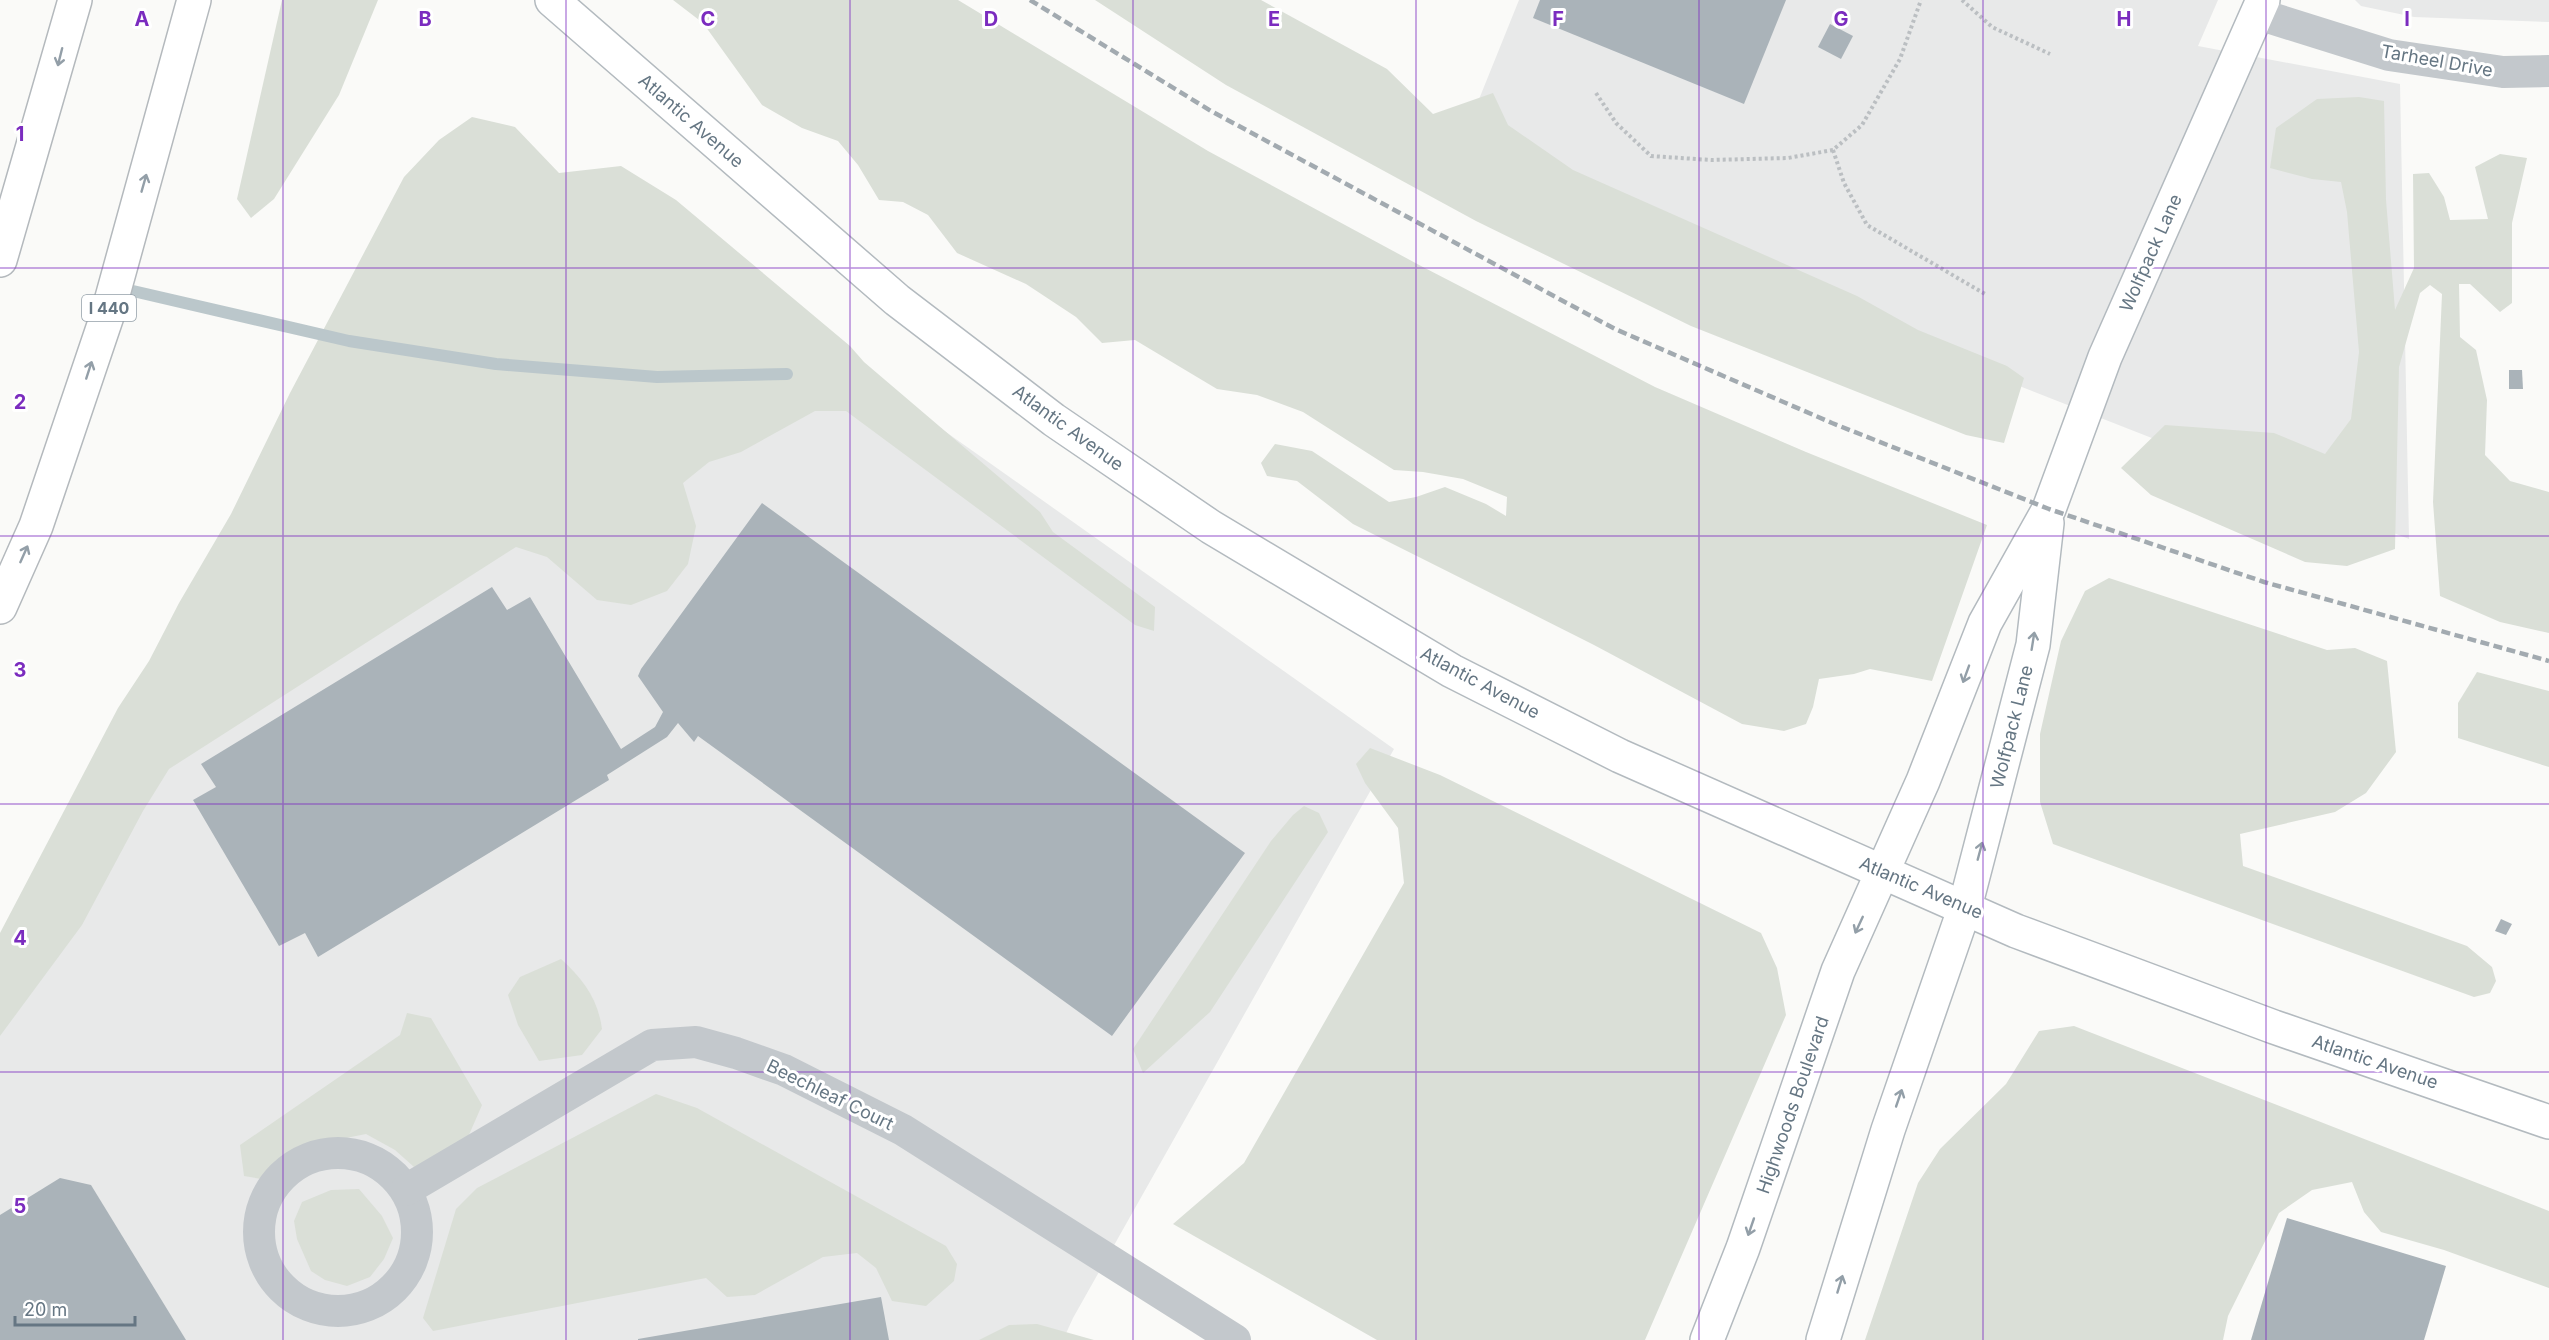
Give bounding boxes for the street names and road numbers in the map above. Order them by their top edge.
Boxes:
street label: Tarheel Drive [2380,40,2495,81]
street label: Atlantic Avenue [635,69,748,172]
street label: Wolfpack Lane [2115,191,2186,315]
road number: I 440 [82,295,136,321]
street label: Atlantic Avenue [1009,380,1128,475]
street label: Atlantic Avenue [1417,642,1543,723]
street label: Wolfpack Lane [1986,663,2037,791]
street label: Atlantic Avenue [1856,852,1986,923]
street label: Highwoods Boulevard [1752,1013,1833,1196]
street label: Atlantic Avenue [2309,1030,2441,1093]
street label: Beechleaf Court [764,1055,897,1134]

